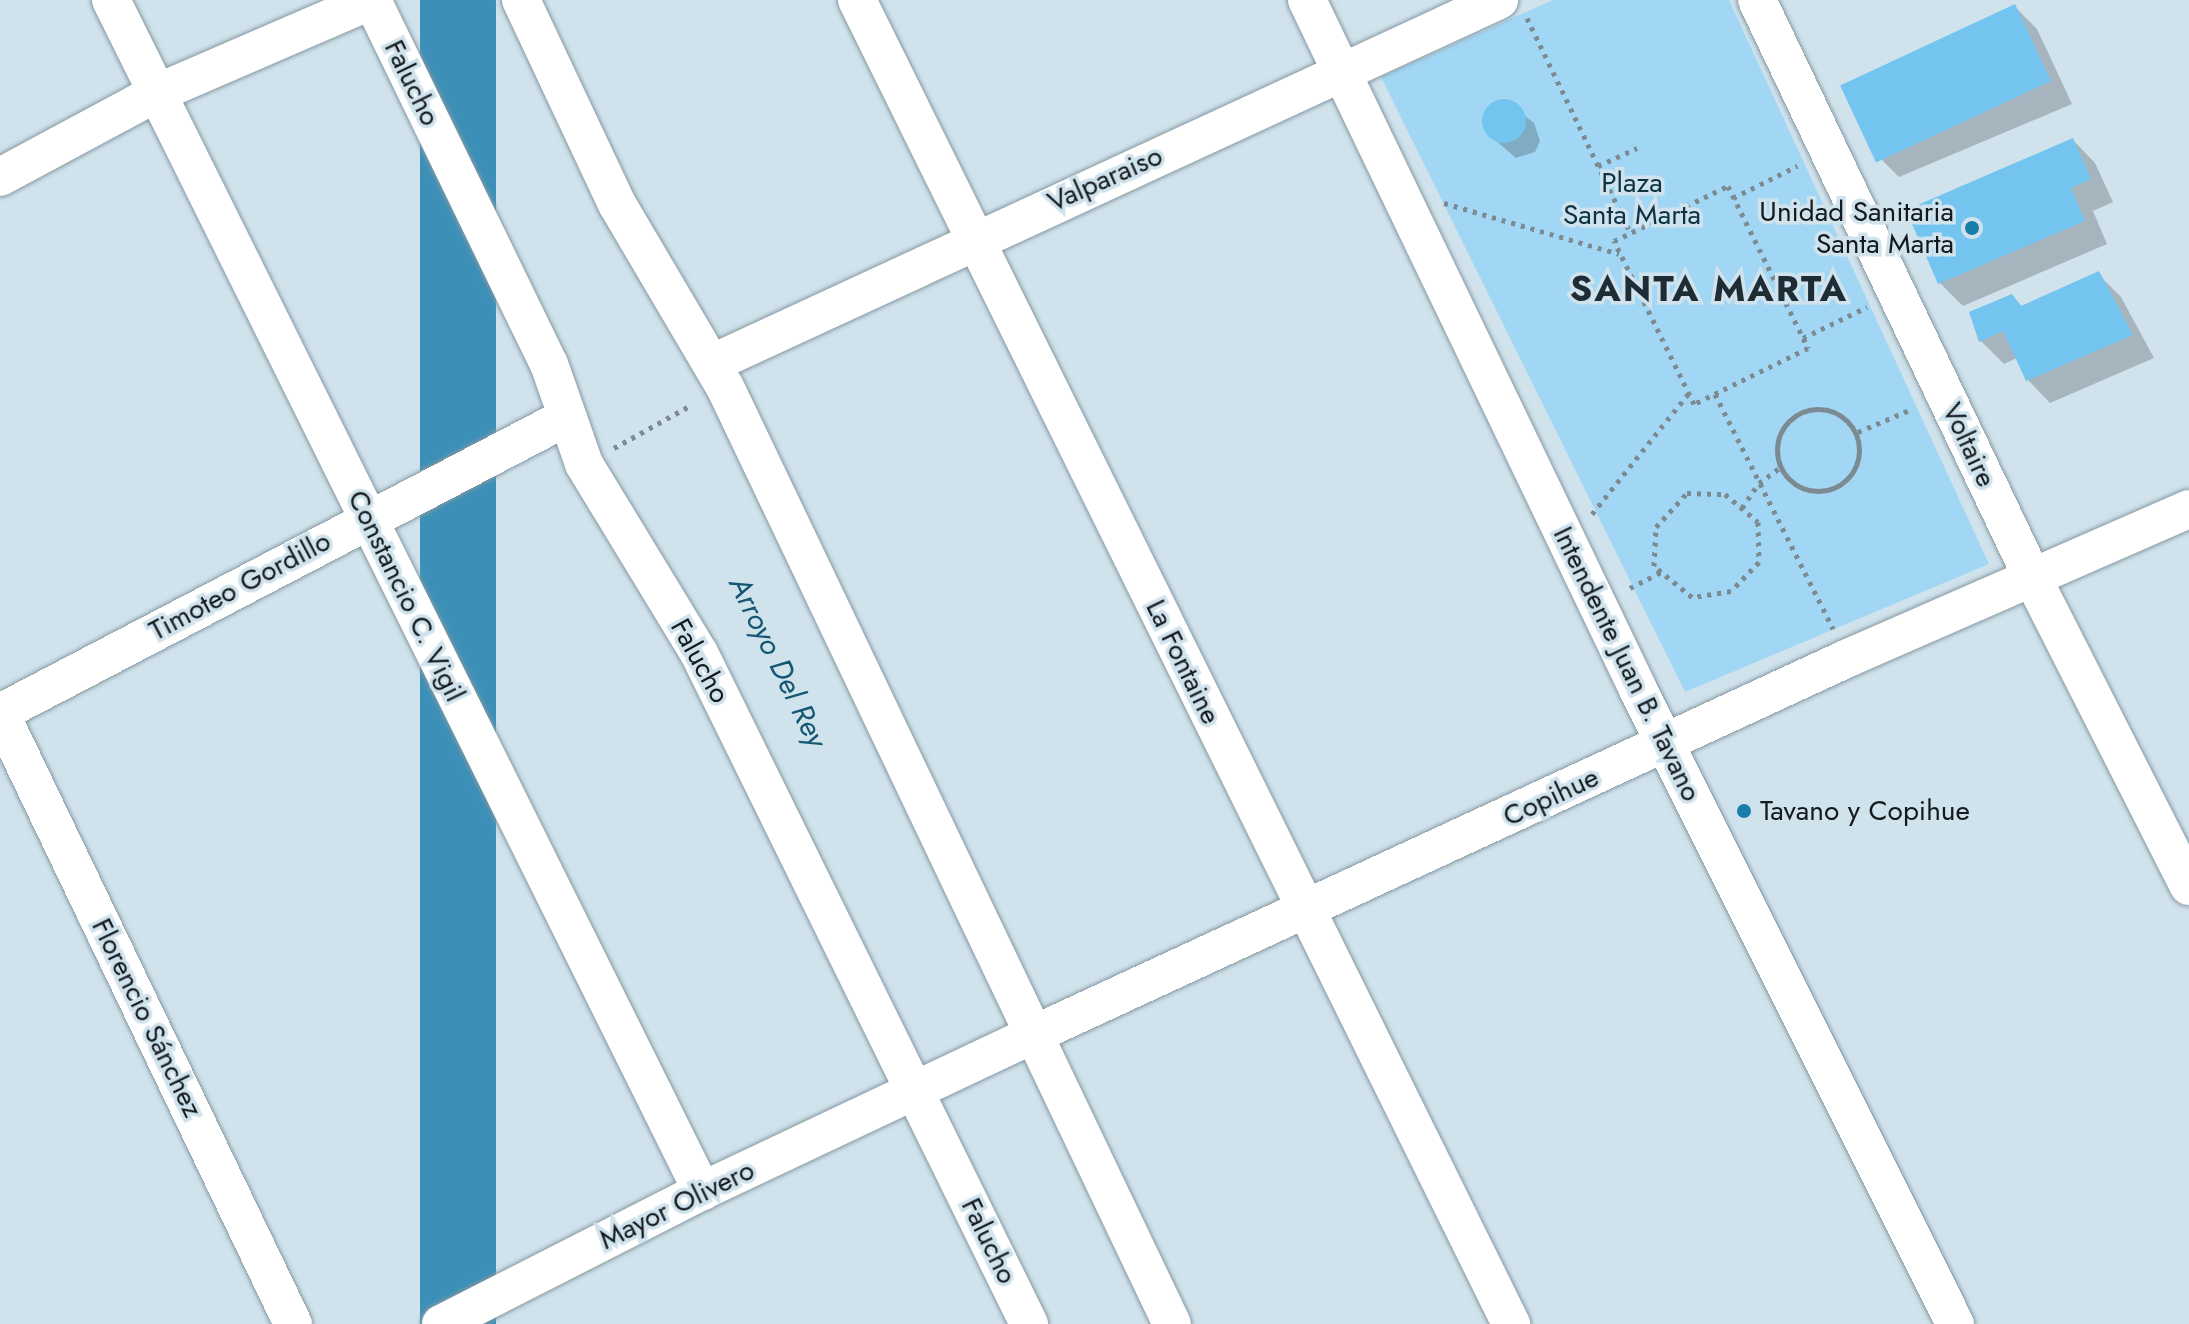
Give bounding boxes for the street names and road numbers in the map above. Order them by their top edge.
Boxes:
street label: Falucho [377,35,447,131]
street label: Valparaiso [1042,139,1168,219]
street label: Voltaire [1935,398,2003,492]
street label: Constancio C. Vigil [340,485,472,707]
street label: Intendente Juan B. Tavano [1546,521,1708,807]
street label: Timoteo Gordillo [144,524,336,648]
street label: La Fontaine [1138,594,1228,730]
street label: Falucho [663,613,737,709]
street label: Copihue [1498,760,1604,834]
street label: Florencio Sánchez [84,913,210,1123]
street label: Mayor Olivero [594,1153,760,1257]
street label: Falucho [954,1193,1024,1289]

